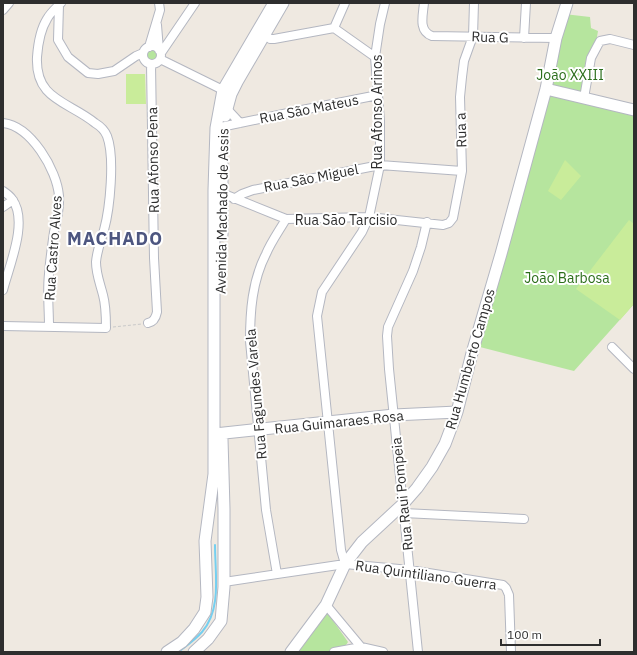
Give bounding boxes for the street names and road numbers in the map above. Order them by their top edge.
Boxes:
street label: Rua G [471,27,509,47]
street label: Rua Afonso Arinos [368,54,386,170]
street label: Rua São Mateus [258,91,360,127]
street label: Rua Afonso Pena [143,106,163,213]
street label: Rua a [451,112,471,148]
street label: Avenida Machado de Assis [212,128,232,294]
street label: Rua São Miguel [262,160,360,196]
street label: Rua Castro Alves [40,195,66,301]
street label: Rua São Tarcisio [295,211,398,229]
street label: Rua Humberto Campos [441,286,499,432]
street label: Rua Fagundes Varela [241,327,271,460]
street label: Rua Guimaraes Rosa [274,406,405,438]
street label: Rua Raui Pompeia [387,436,417,552]
street label: Rua Quintiliano Guerra [354,556,498,594]

